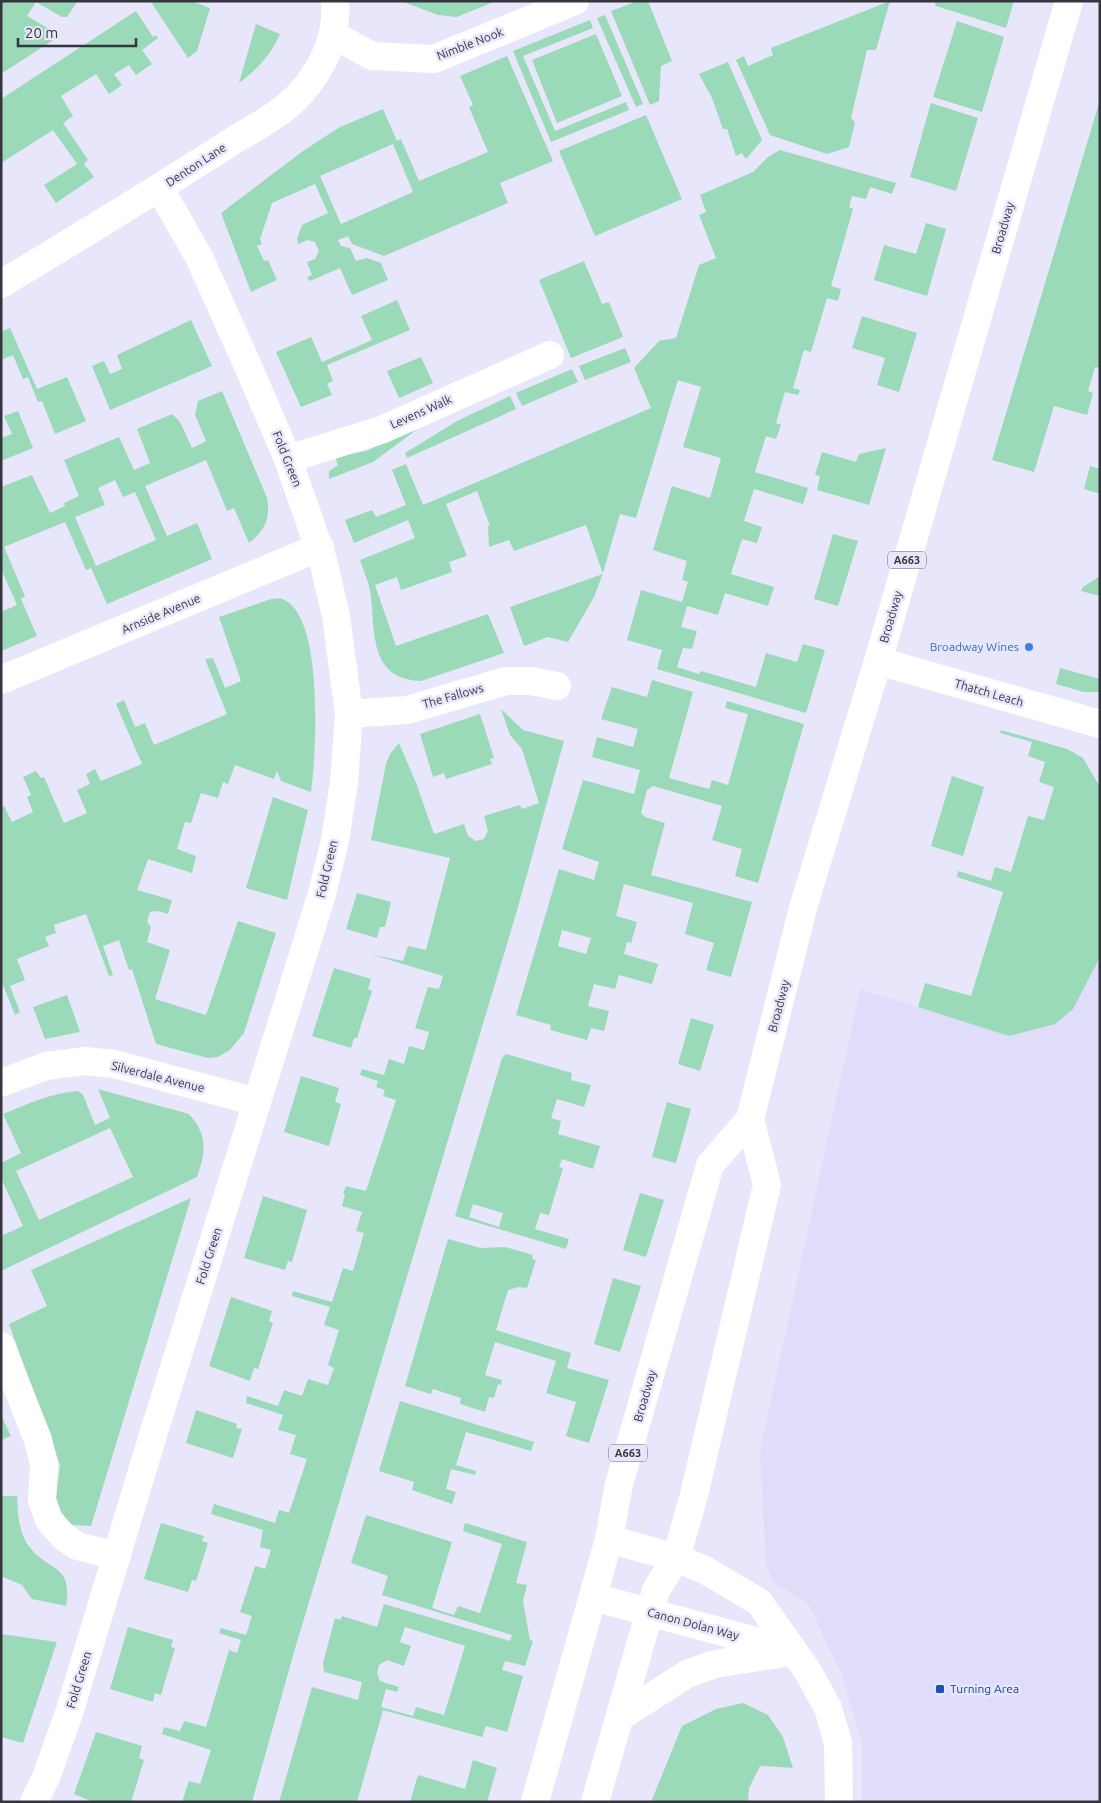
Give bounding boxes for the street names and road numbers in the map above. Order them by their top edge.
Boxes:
street label: Nimble Nook [435,25,505,62]
street label: Denton Lane [163,140,228,189]
street label: Broadway [989,200,1016,255]
street label: Levens Walk [388,392,454,431]
street label: Fold Green [270,429,305,489]
road number: A663 [888,552,926,568]
street label: Broadway [877,589,904,644]
street label: Arnside Avenue [120,591,202,636]
street label: Thatch Leach [953,676,1025,709]
street label: The Fallows [421,681,485,710]
street label: Fold Green [314,839,339,899]
street label: Broadway [765,978,792,1033]
street label: Silverdale Avenue [110,1059,206,1094]
street label: Fold Green [193,1226,224,1286]
street label: Broadway [631,1368,658,1423]
road number: A663 [609,1445,647,1462]
street label: Canon Dolan Way [646,1605,741,1642]
street label: Fold Green [64,1650,93,1710]

